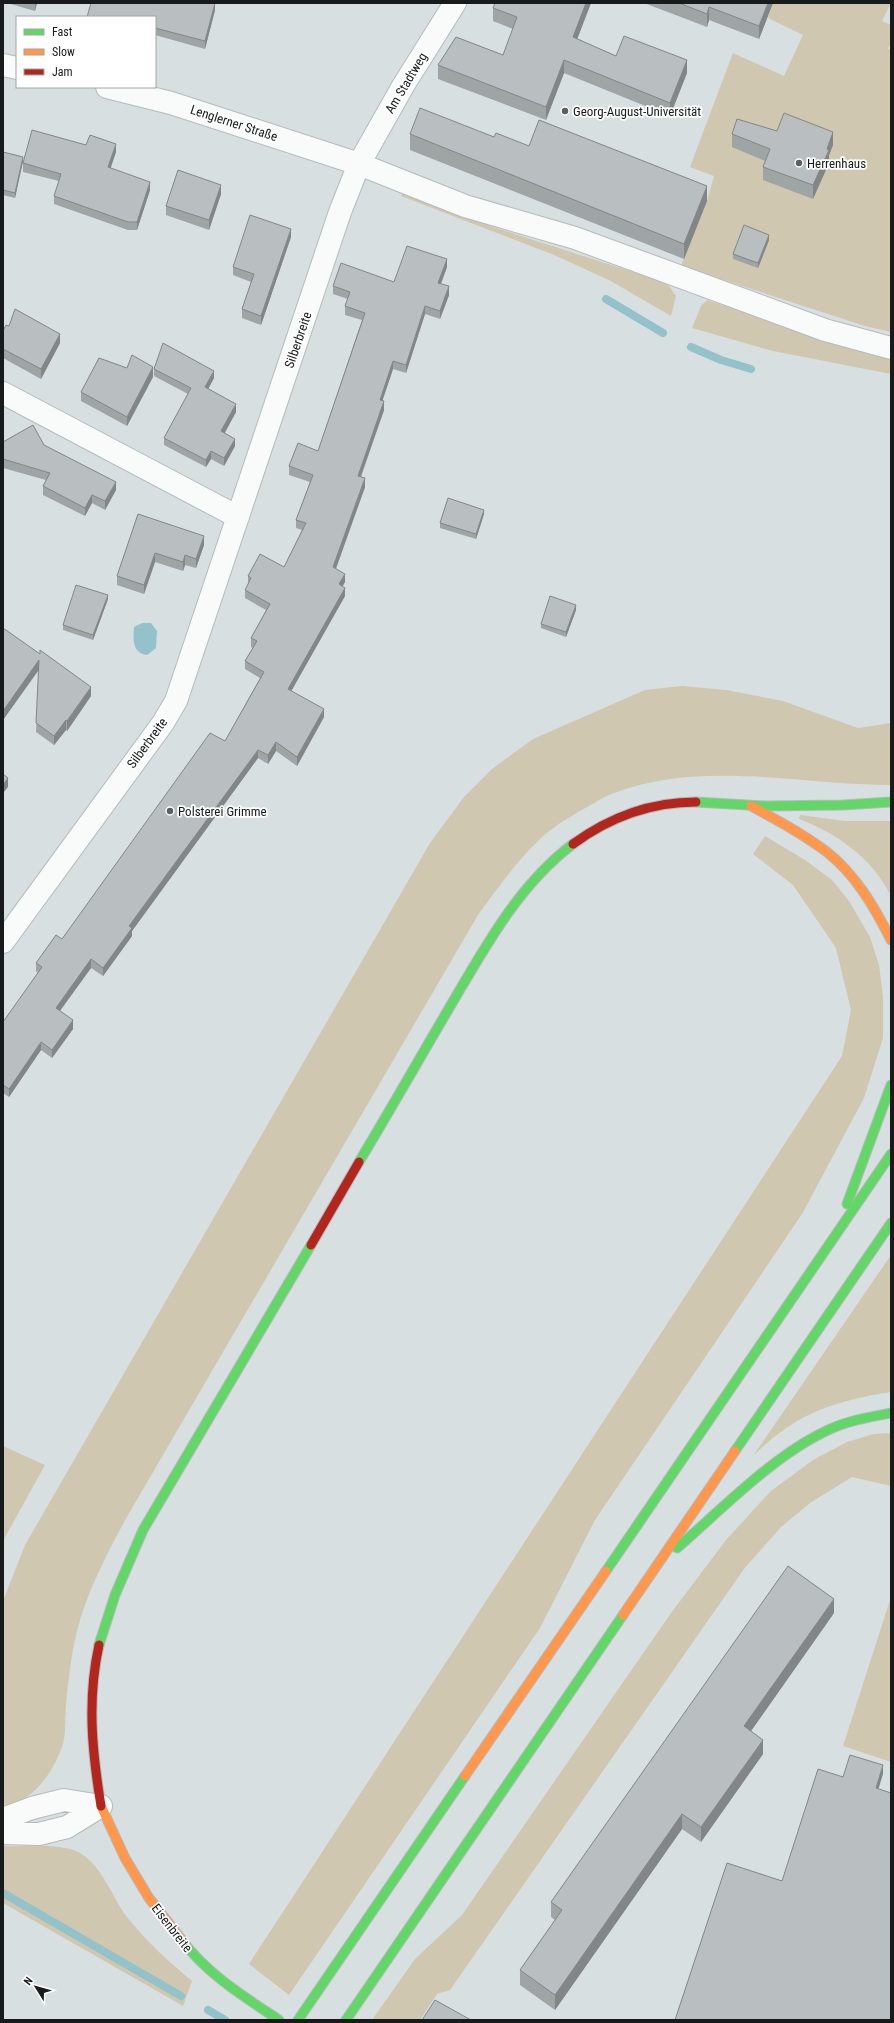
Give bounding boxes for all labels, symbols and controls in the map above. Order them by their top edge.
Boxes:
legend [16,16,156,88]
text: Fast [52,25,73,39]
text: Slow [52,45,75,59]
street label: Am Stadtweg [382,50,430,116]
text: Jam [52,65,73,79]
street label: Lenglerner Straße [189,102,279,144]
place label: Georg-August-Universität [573,104,701,119]
marker: Georg-August-Universität [560,106,570,116]
place label: Herrenhaus [807,156,866,171]
marker: Herrenhaus [794,158,804,168]
street label: Silberbreite [281,310,315,370]
street label: Silberbreite [124,715,170,771]
place label: Polsterei Grimme [178,804,267,819]
marker: Polsterei Grimme [165,806,175,816]
street label: Eisenbreite [149,1901,195,1955]
north arrow [16,1967,56,2007]
text: N [21,1974,36,1988]

